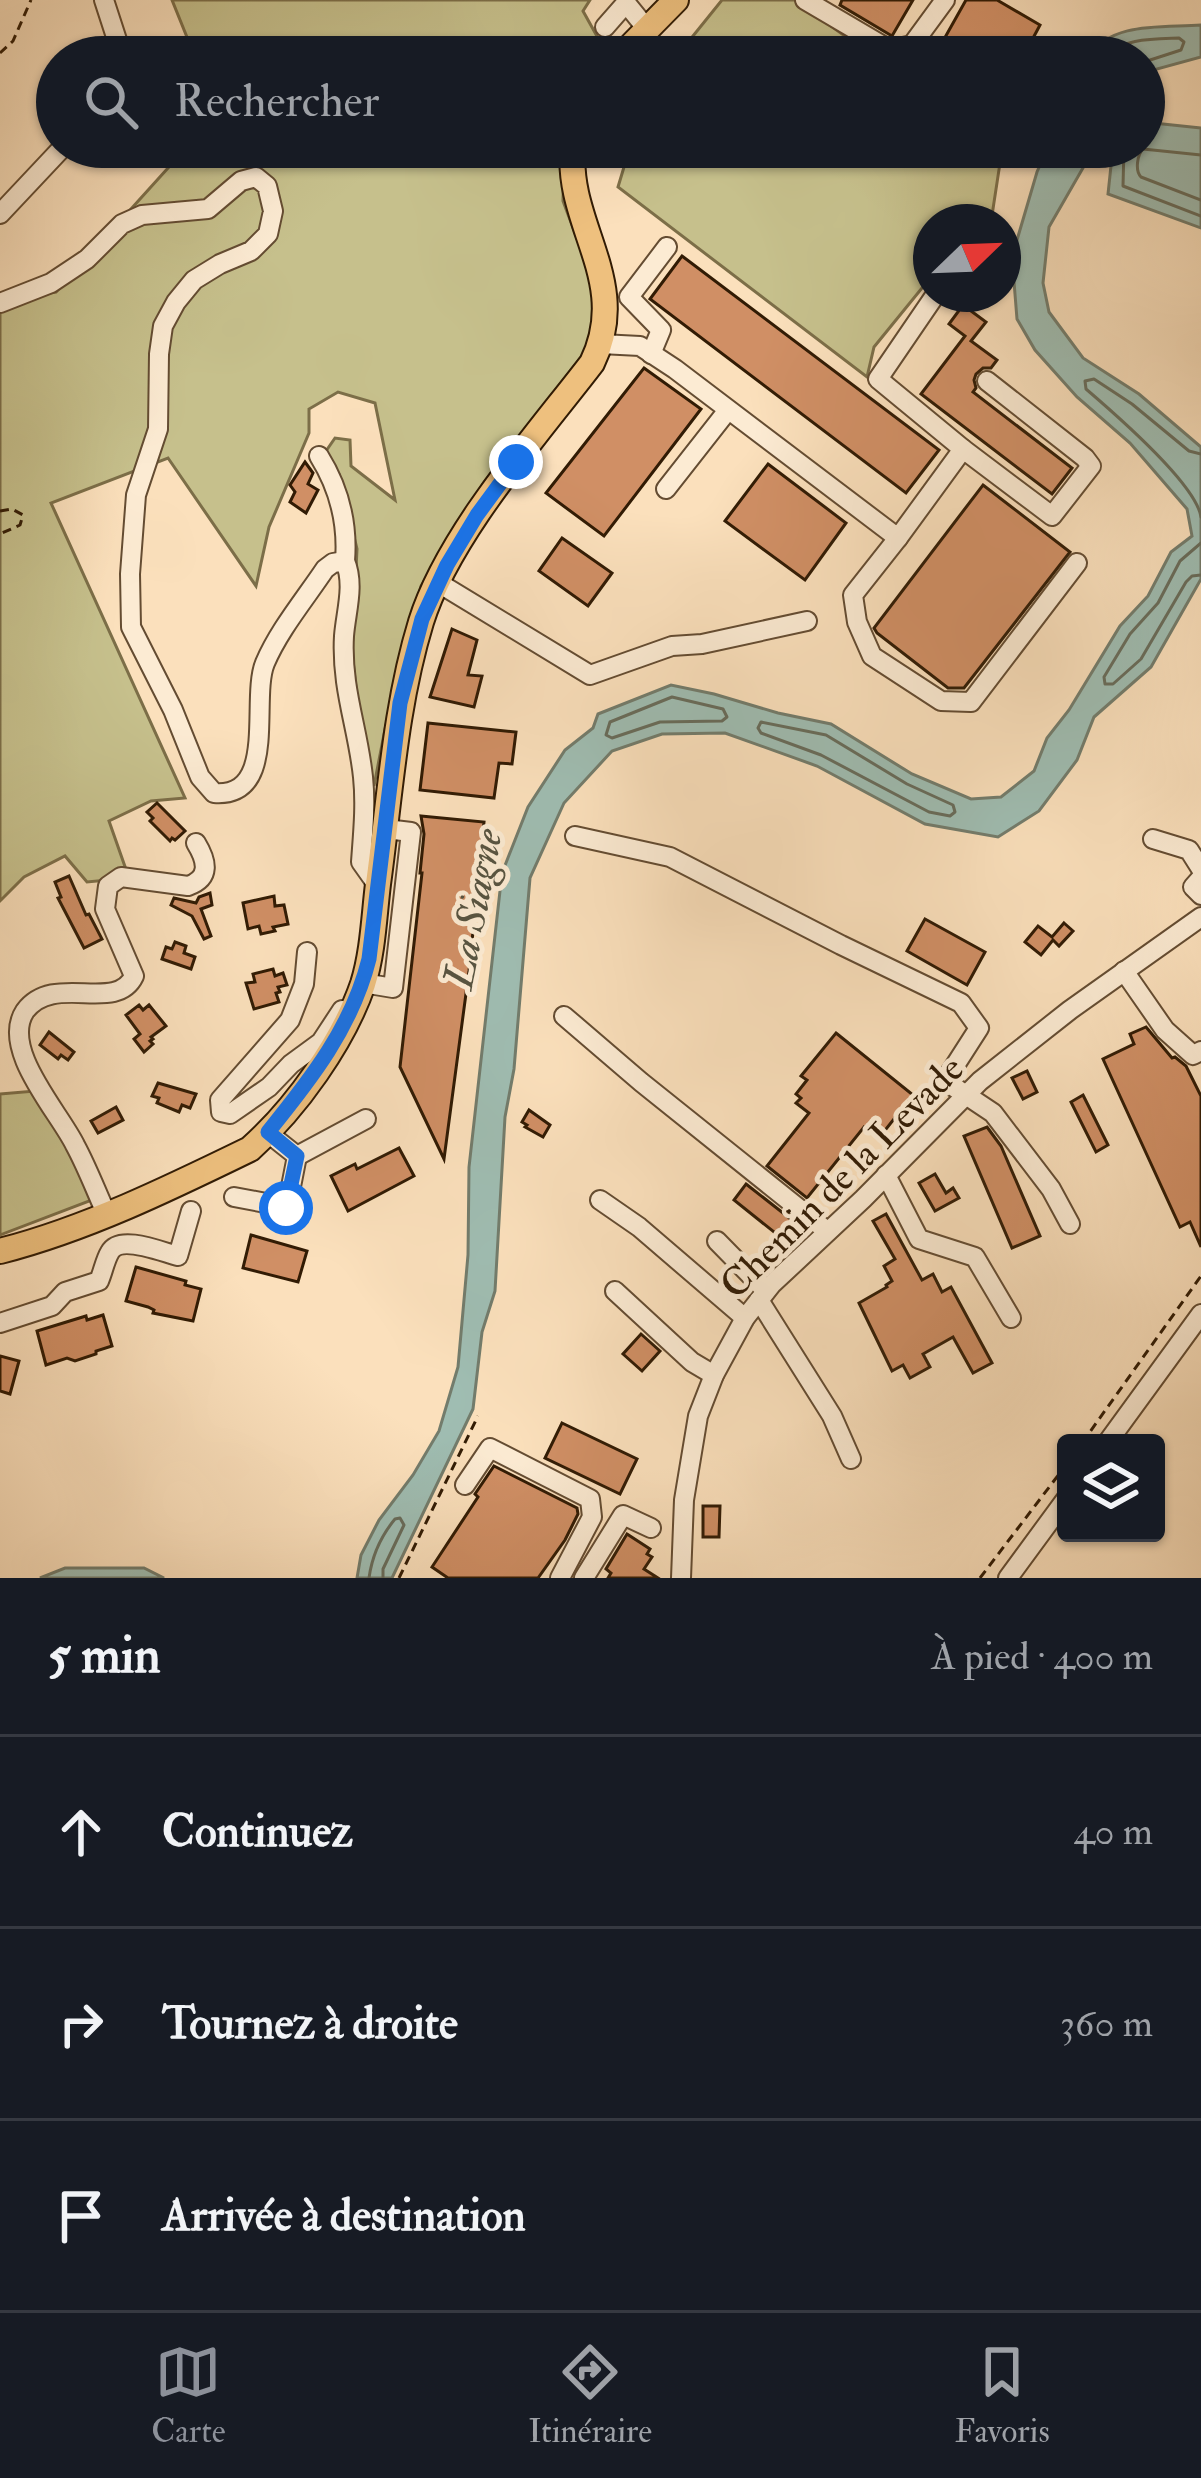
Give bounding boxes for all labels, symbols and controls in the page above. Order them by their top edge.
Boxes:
search box [36,36,1165,168]
icon: search [78,69,144,135]
text: Rechercher [174,74,379,130]
north arrow [913,204,1021,312]
route end [489,435,543,489]
water label: La Siagne [433,824,515,995]
street label: Chemin de la Levade [710,1045,974,1309]
route start [259,1181,313,1235]
map controls [1057,1434,1165,1542]
button: layers [1057,1434,1165,1542]
text: 5 min [48,1624,161,1688]
text: À pied · 400 m [931,1632,1153,1681]
icon: ahead [48,1799,114,1865]
text: Continuez [162,1804,353,1860]
text: 40 m [1074,1807,1153,1856]
icon: right [48,1991,114,2057]
text: Tournez à droite [162,1996,458,2052]
text: 360 m [1060,1999,1153,2048]
icon: arrive [48,2183,114,2249]
text: Arrivée à destination [162,2188,526,2244]
tab: Carte [151,2339,226,2452]
tab: Itinéraire [528,2339,652,2452]
tab: Favoris [955,2339,1050,2452]

